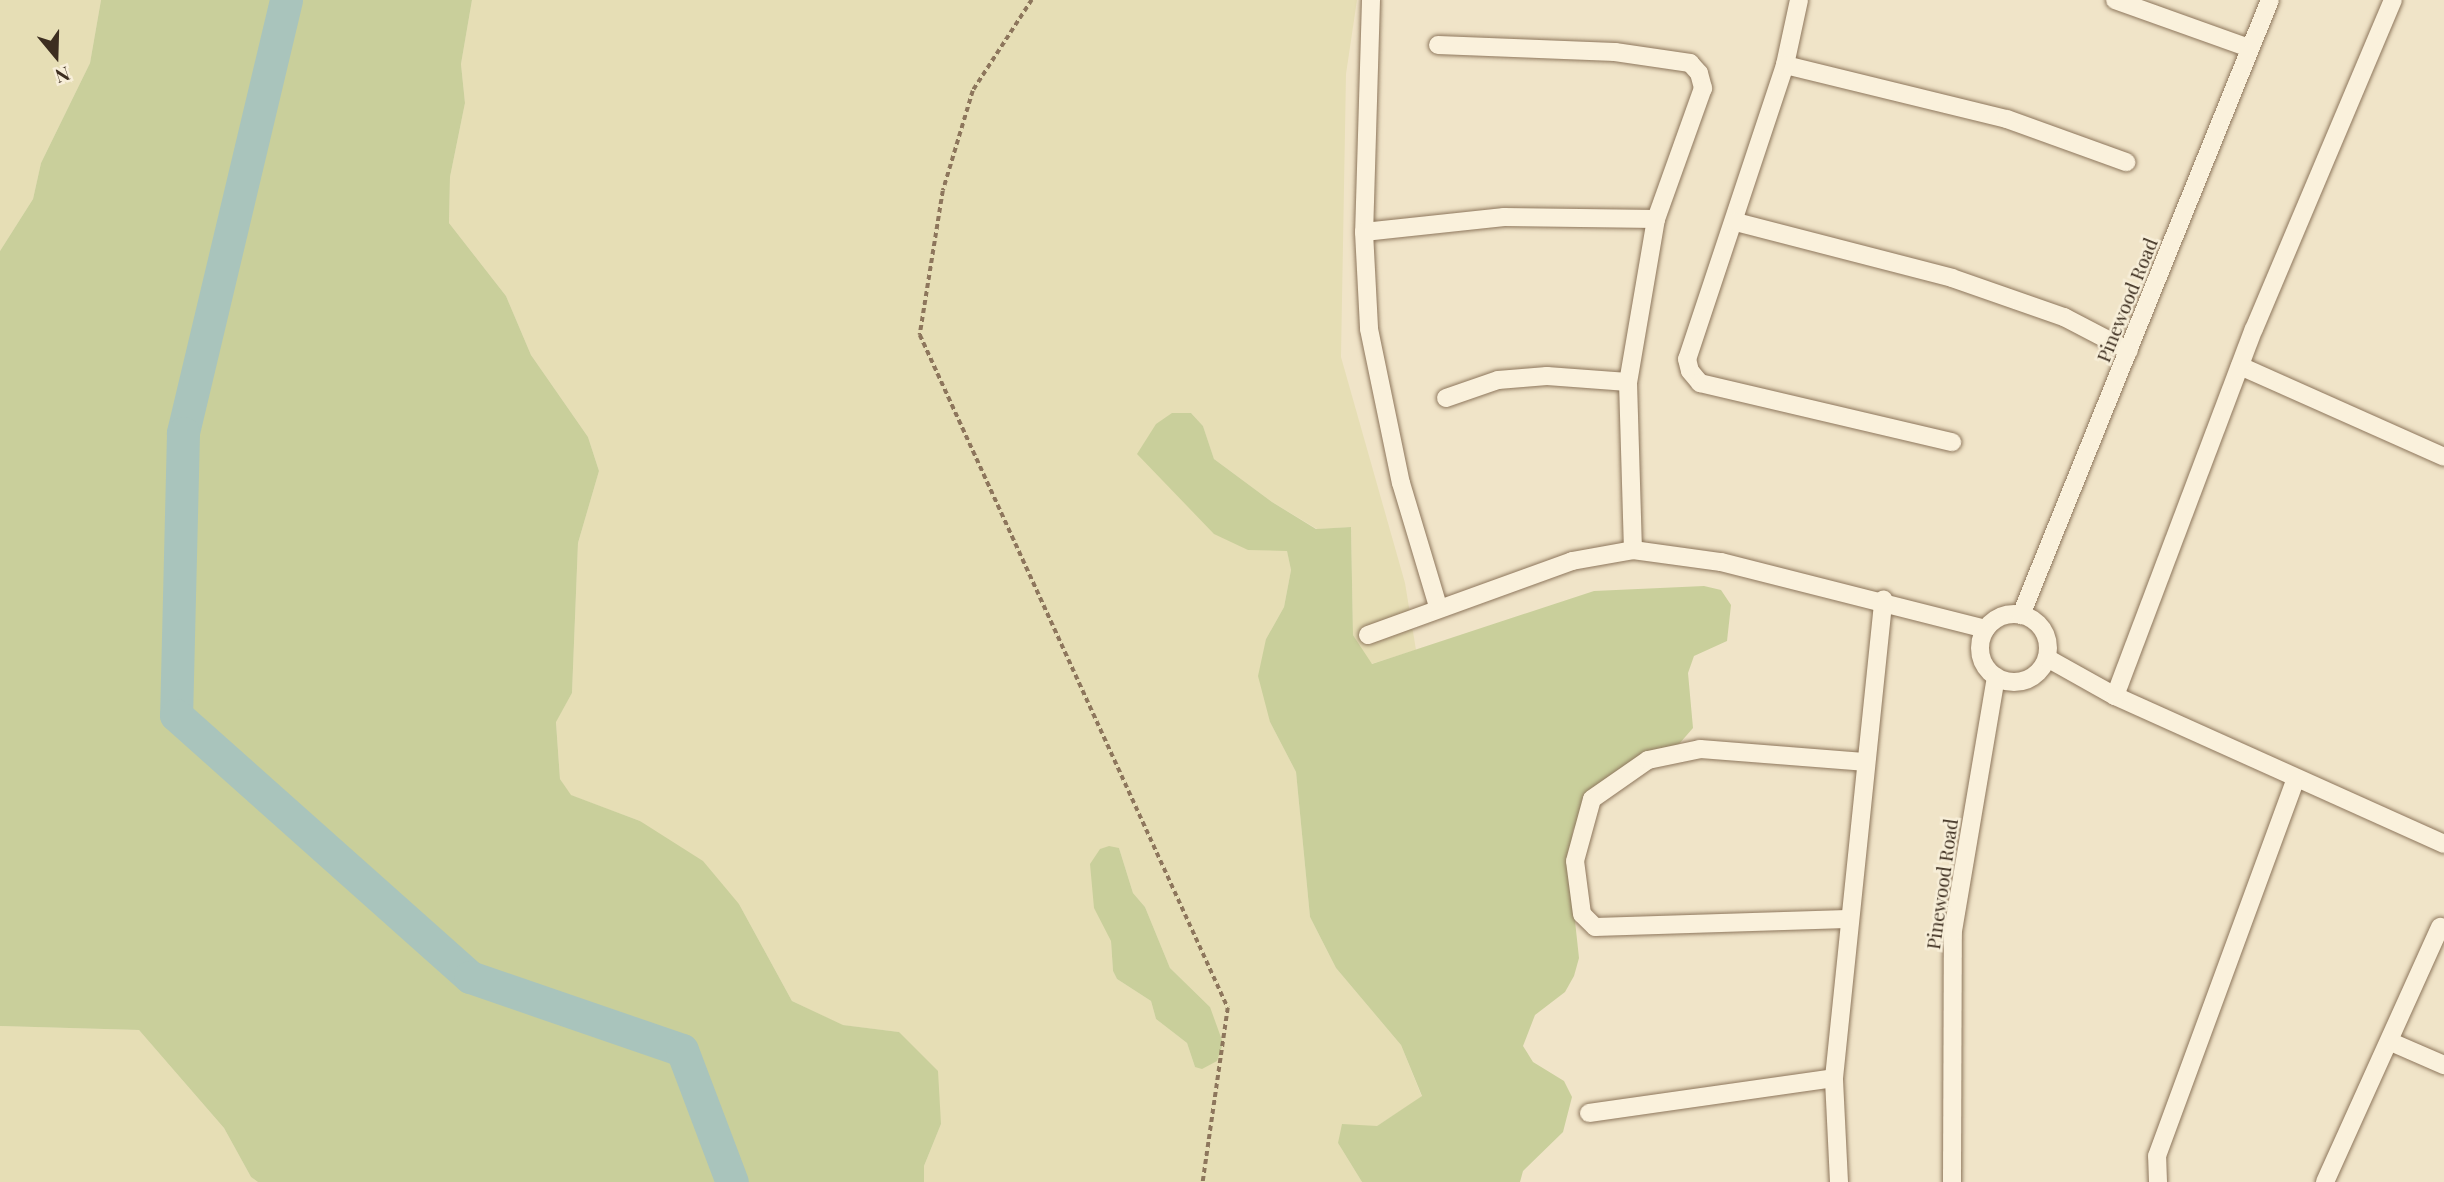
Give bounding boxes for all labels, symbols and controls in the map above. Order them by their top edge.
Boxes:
north arrow [21,21,91,91]
text: N [52,61,74,90]
street label: Pinewood Road [2092,235,2162,365]
street label: Pinewood Road [1922,817,1962,951]

